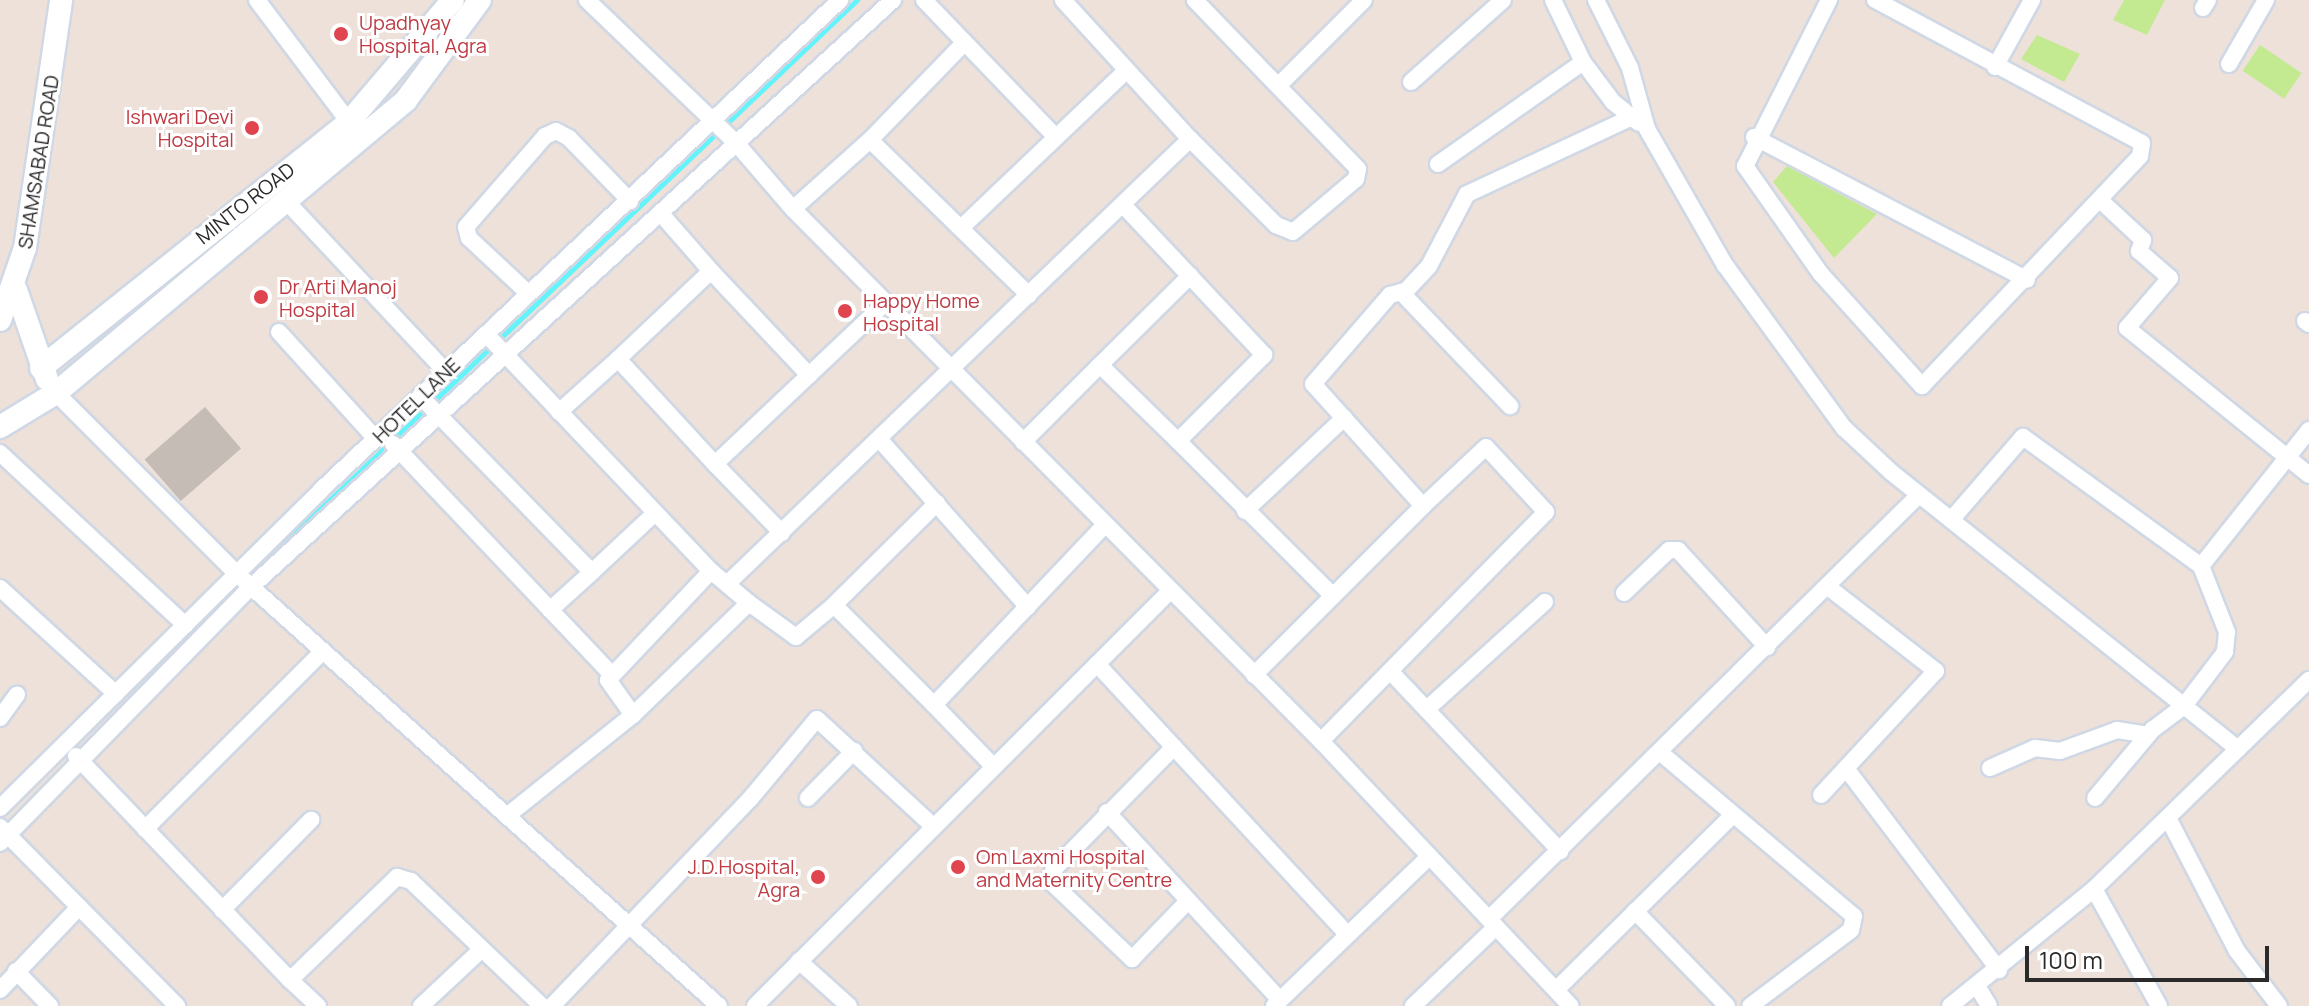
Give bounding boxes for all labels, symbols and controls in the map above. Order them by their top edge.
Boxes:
place label: Upadhyay Hospital, Agra [359,10,487,57]
marker: Upadhyay Hospital, Agra [330,23,352,45]
street label: SHAMSABAD ROAD [12,73,64,251]
place label: Ishwari Devi Hospital [126,104,234,151]
marker: Ishwari Devi Hospital [241,117,263,139]
street label: MINTO ROAD [191,157,299,249]
place label: Dr Arti Manoj Hospital [279,274,397,321]
marker: Dr Arti Manoj Hospital [250,286,272,308]
place label: Happy Home Hospital [863,288,980,335]
marker: Happy Home Hospital [834,300,856,322]
street label: HOTEL LANE [367,352,465,448]
place label: Om Laxmi Hospital and Maternity Centre [976,844,1172,891]
place label: J.D.Hospital, Agra [688,854,800,901]
marker: Om Laxmi Hospital and Maternity Centre [947,856,969,878]
marker: J.D.Hospital, Agra [807,866,829,888]
scale bar [2029,930,2273,980]
text: 100 m [2039,943,2103,976]

